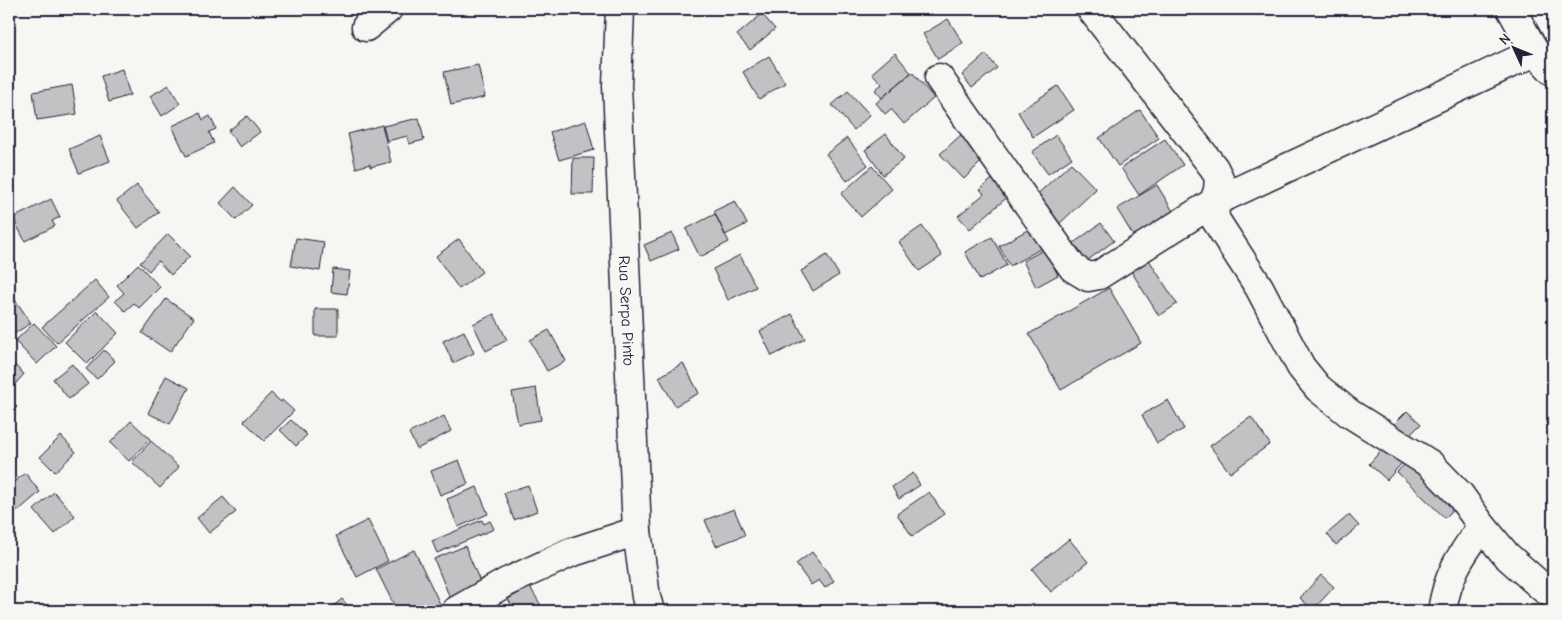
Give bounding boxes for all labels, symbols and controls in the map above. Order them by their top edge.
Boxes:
north arrow [1490,22,1540,72]
text: N [1496,30,1514,49]
street label: Rua Serpa Pinto [615,255,638,366]

